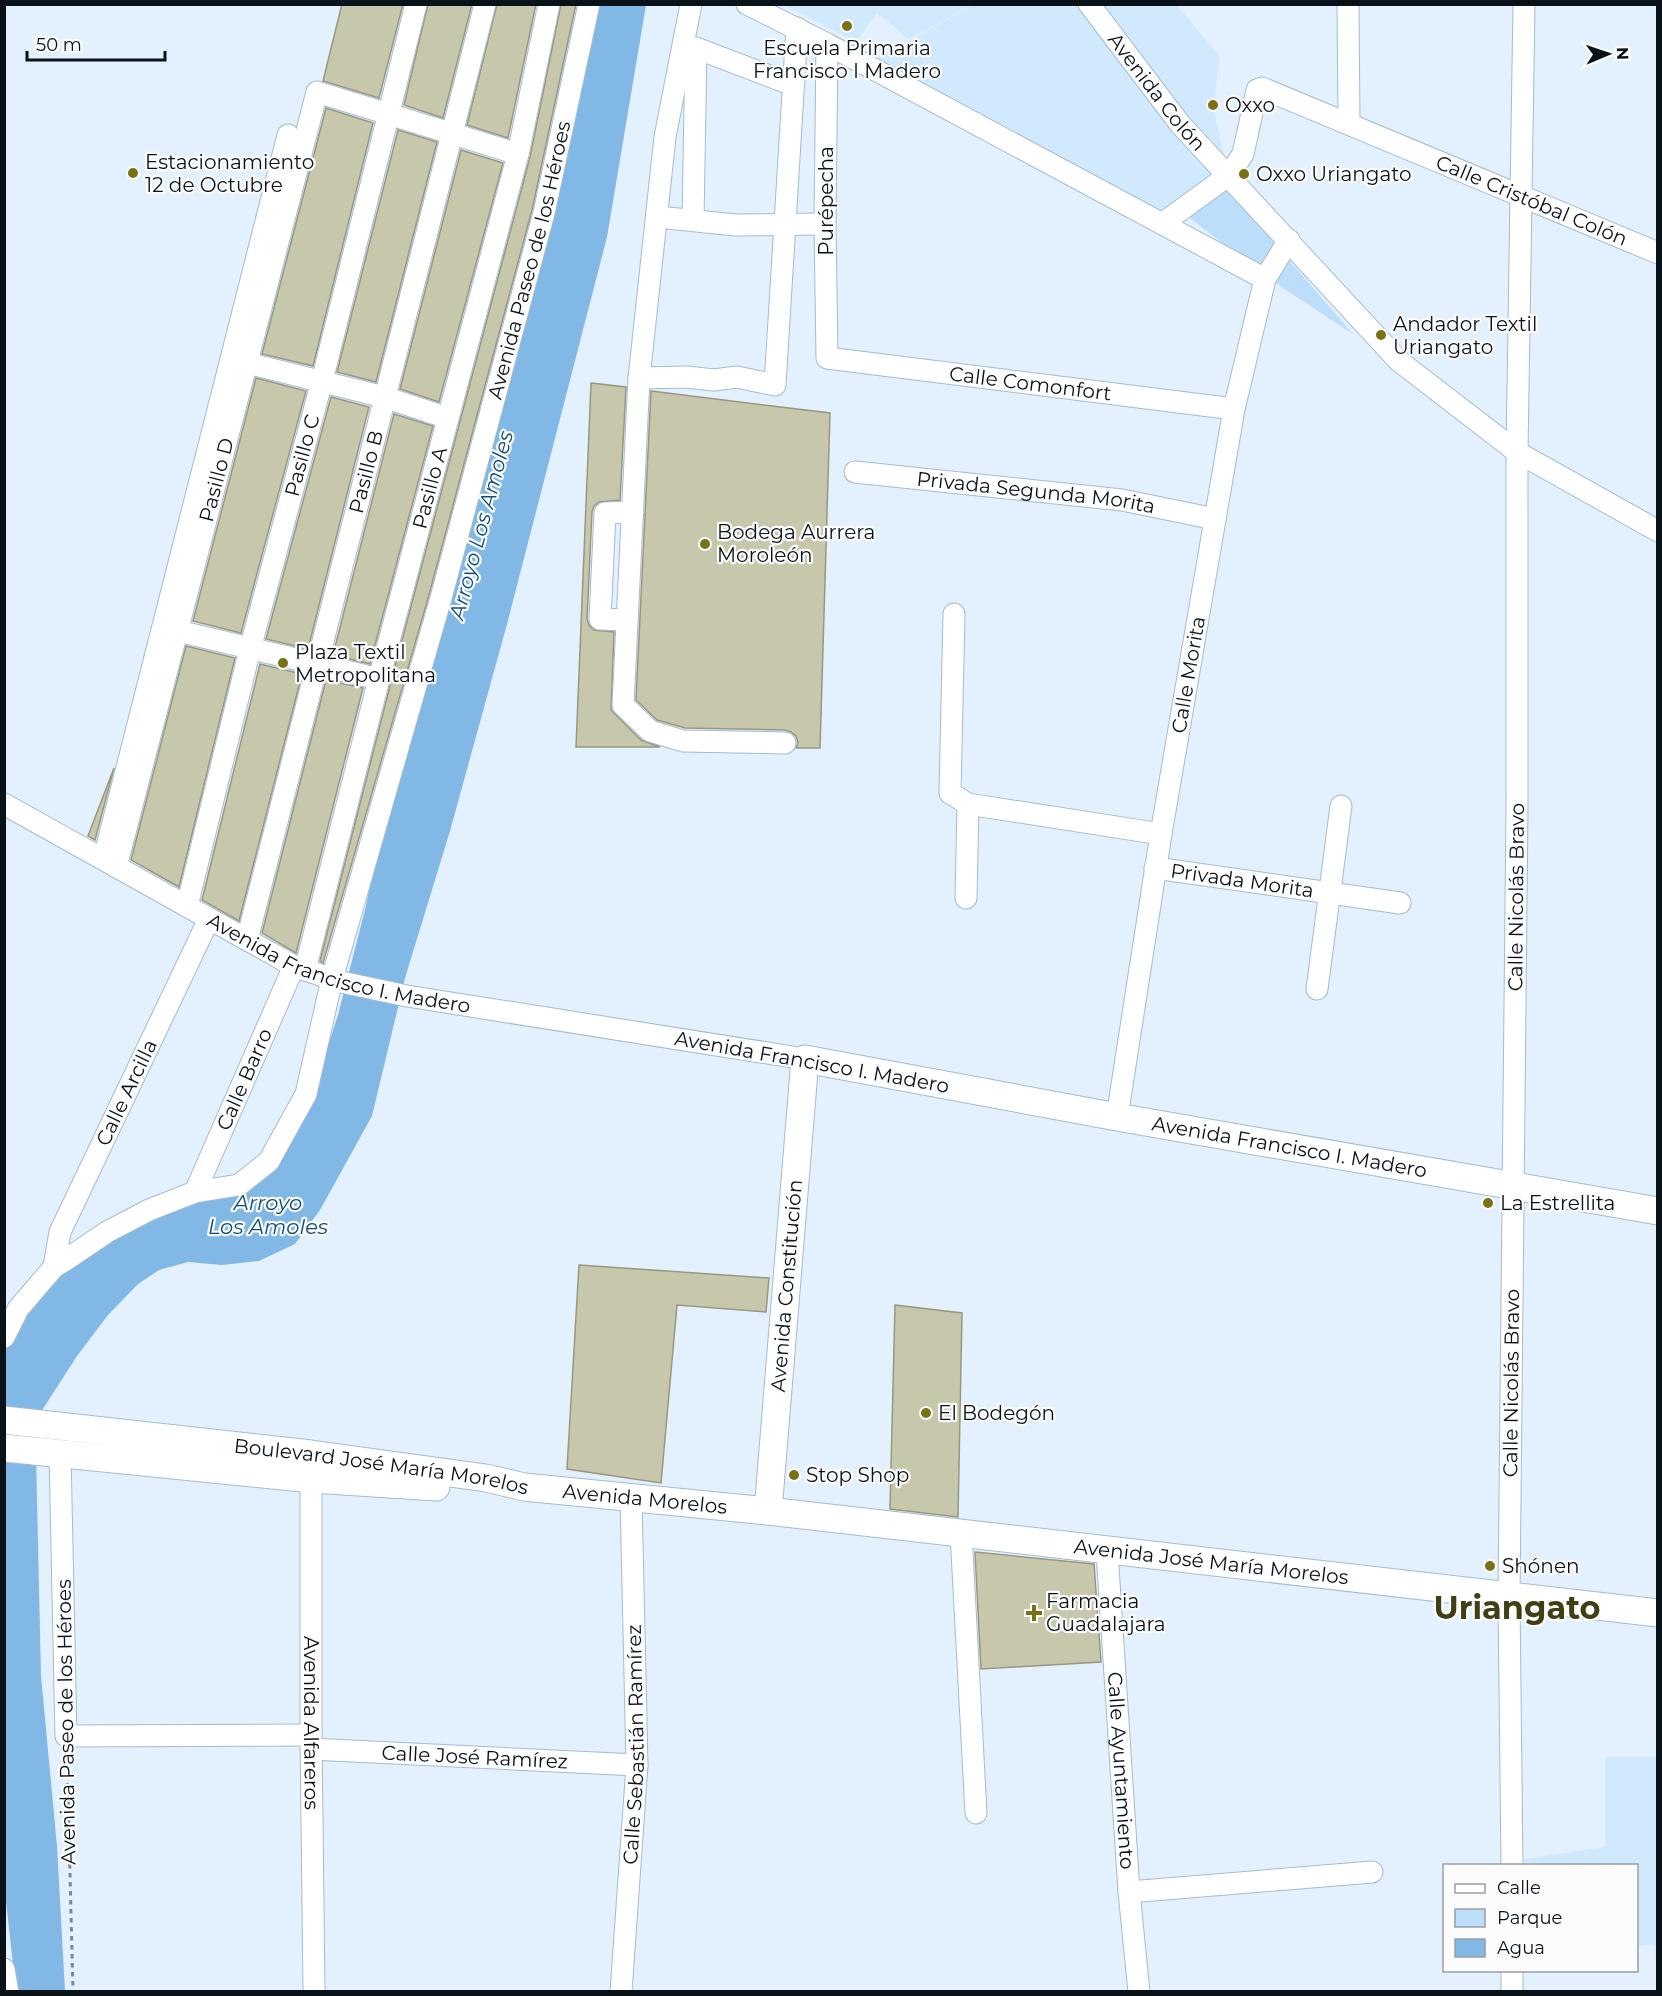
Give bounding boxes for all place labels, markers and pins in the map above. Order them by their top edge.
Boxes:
marker: Escuela Primaria Francisco I Madero [840,19,854,33]
place label: Escuela Primaria Francisco I Madero [753,36,941,83]
place label: Oxxo [1225,93,1275,117]
marker: Oxxo [1206,98,1220,112]
place label: Estacionamiento 12 de Octubre [145,150,314,197]
place label: Oxxo Uriangato [1256,162,1412,186]
marker: Estacionamiento 12 de Octubre [126,166,140,180]
marker: Oxxo Uriangato [1237,167,1251,181]
place label: Andador Textil Uriangato [1393,312,1537,359]
marker: Andador Textil Uriangato [1374,328,1388,342]
place label: Bodega Aurrera Moroleón [717,520,875,567]
marker: Bodega Aurrera Moroleón [698,537,712,551]
place label: Plaza Textil Metropolitana [295,640,436,687]
marker: Plaza Textil Metropolitana [276,656,290,670]
place label: La Estrellita [1500,1191,1615,1215]
marker: La Estrellita [1481,1196,1495,1210]
place label: El Bodegón [938,1401,1055,1425]
marker: El Bodegón [919,1406,933,1420]
place label: Stop Shop [806,1463,909,1487]
marker: Stop Shop [787,1468,801,1482]
place label: Shónen [1502,1554,1579,1578]
marker: Shónen [1483,1559,1497,1573]
place label: Farmacia Guadalajara [1046,1589,1166,1636]
marker: Farmacia Guadalajara [1027,1606,1041,1620]

